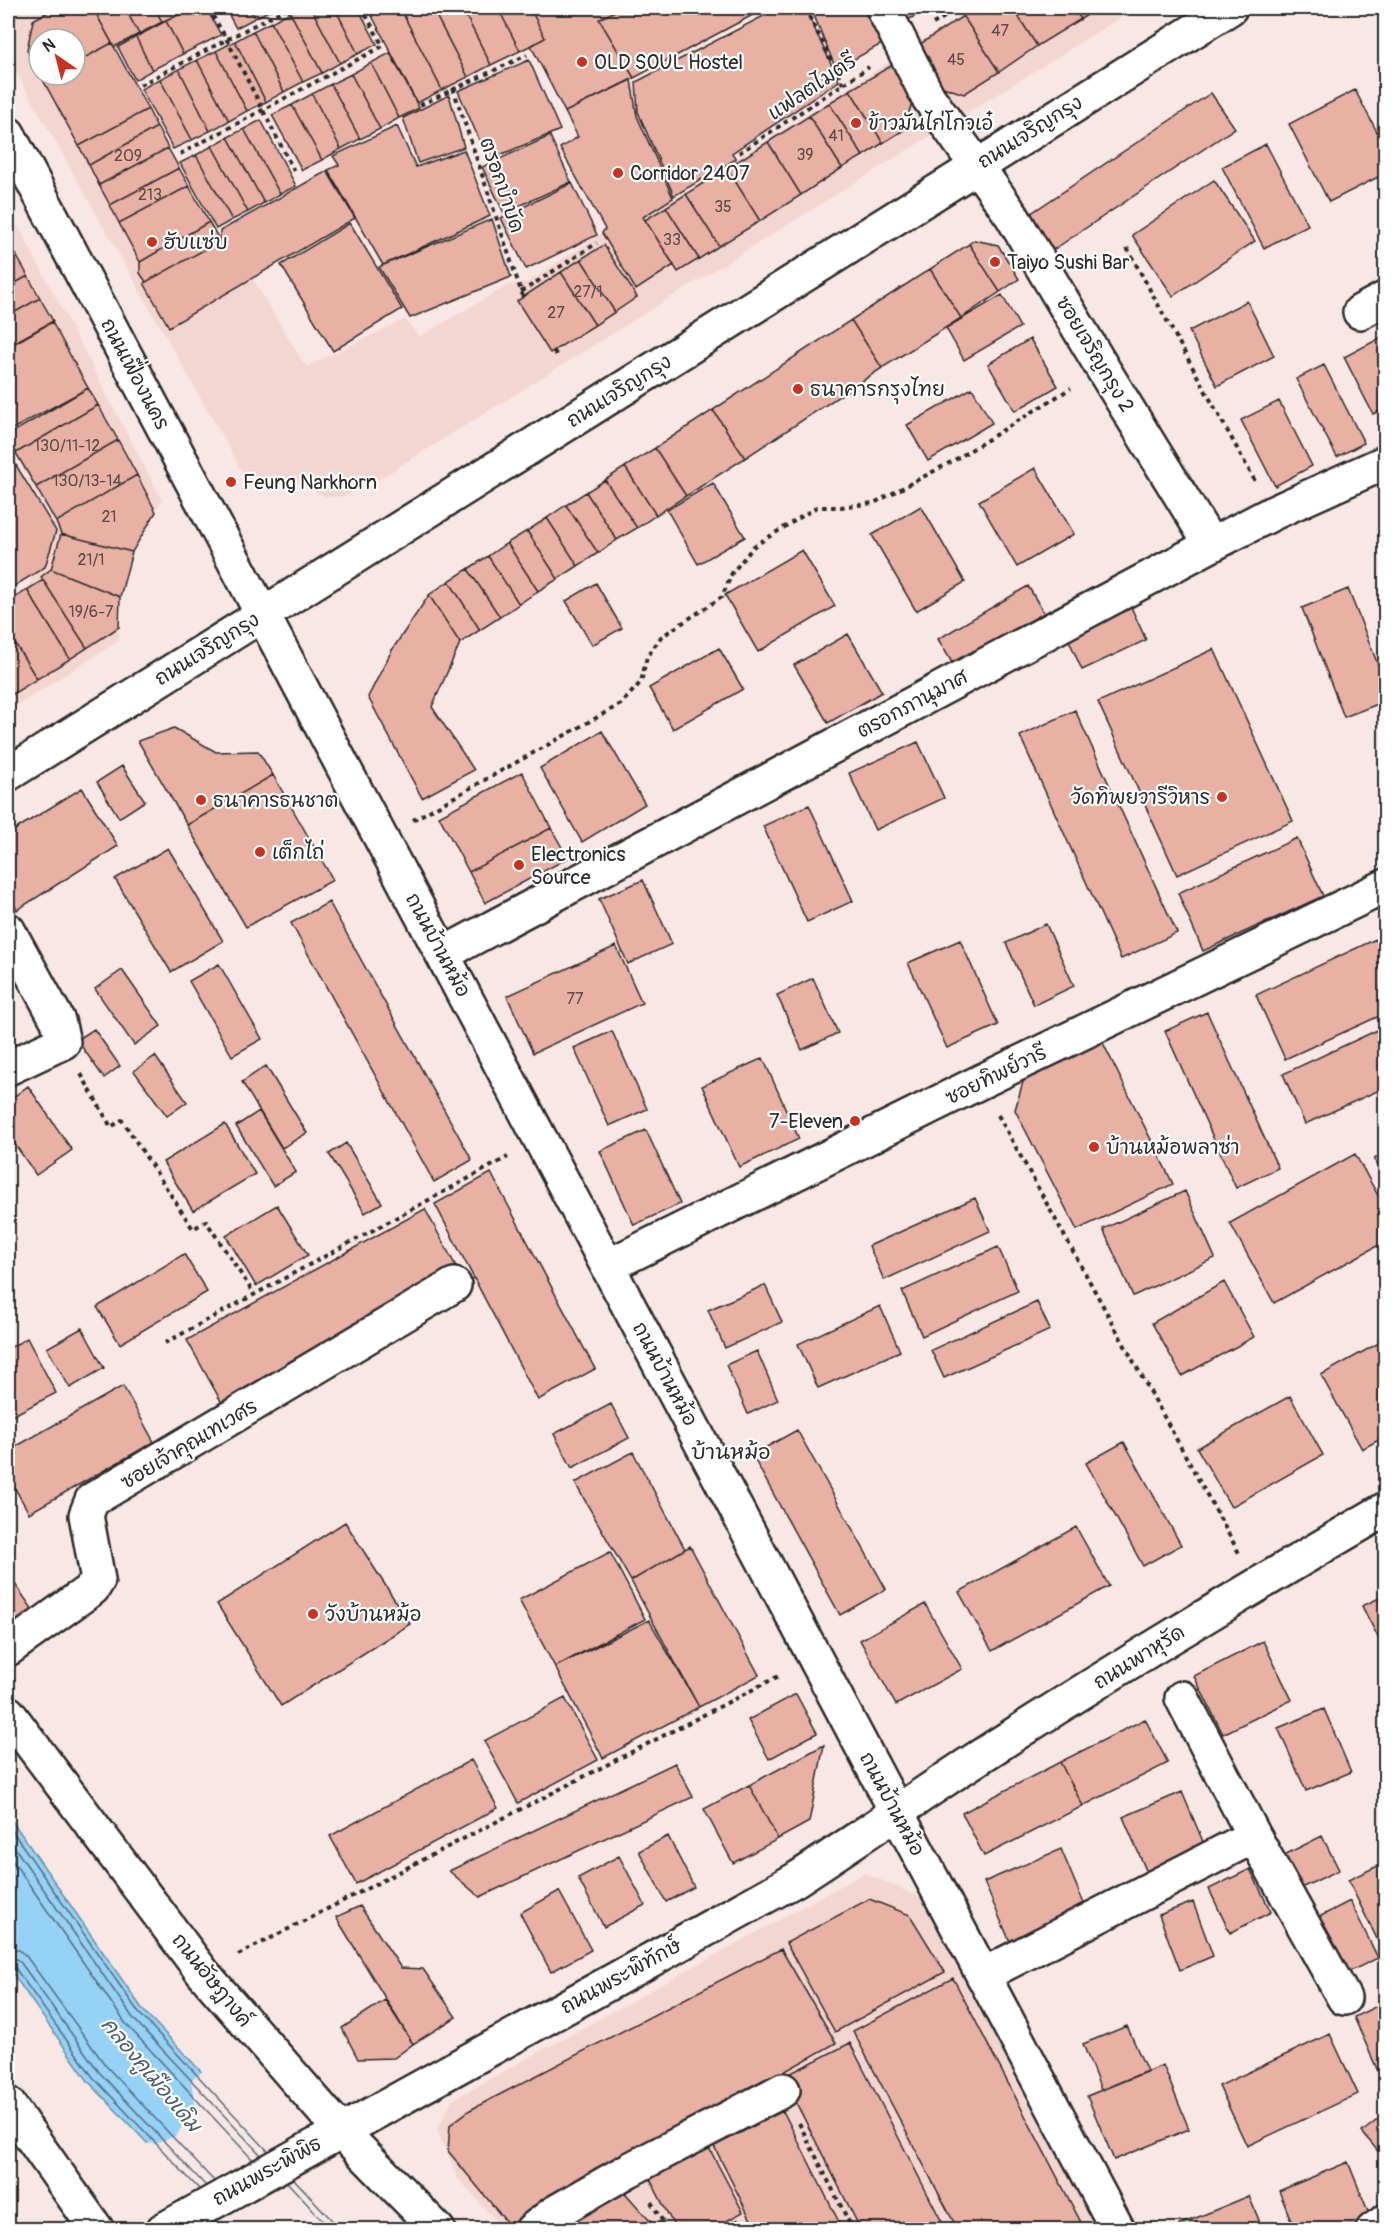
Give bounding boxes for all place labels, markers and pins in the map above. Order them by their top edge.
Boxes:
place label: OLD SOUL Hostel [594,50,743,75]
marker: OLD SOUL Hostel [575,55,589,69]
place label: ข้าวมันไก่โกวเอ๋ [868,110,993,136]
marker: ข้าวมันไก่โกวเอ๋ [849,116,863,130]
place label: Corridor 2407 [630,161,750,186]
marker: Corridor 2407 [611,166,625,180]
place label: ฮับแซ่บ [164,229,228,255]
marker: ฮับแซ่บ [145,235,159,249]
place label: Taiyo Sushi Bar [1007,250,1129,275]
marker: Taiyo Sushi Bar [988,255,1002,269]
place label: ธนาคารกรุงไทย [810,376,945,405]
marker: ธนาคารกรุงไทย [791,382,805,396]
place label: Feung Narkhorn [243,470,377,495]
marker: Feung Narkhorn [224,475,238,489]
place label: วัดทิพยวารีวิหาร [1071,785,1210,810]
place label: ธนาคารธนชาต [213,788,339,813]
marker: วัดทิพยวารีวิหาร [1215,790,1229,804]
marker: ธนาคารธนชาต [194,793,208,807]
place label: เต็กไถ่ [272,839,324,865]
place label: Electronics Source [531,842,626,890]
marker: เต็กไถ่ [253,845,267,859]
marker: Electronics Source [512,858,526,872]
place label: 7-Eleven [769,1109,843,1134]
marker: 7-Eleven [848,1114,862,1128]
place label: บ้านหม้อพลาซ่า [1106,1134,1240,1160]
marker: บ้านหม้อพลาซ่า [1087,1140,1101,1154]
place label: วังบ้านหม้อ [325,1601,422,1627]
marker: วังบ้านหม้อ [306,1607,320,1621]

